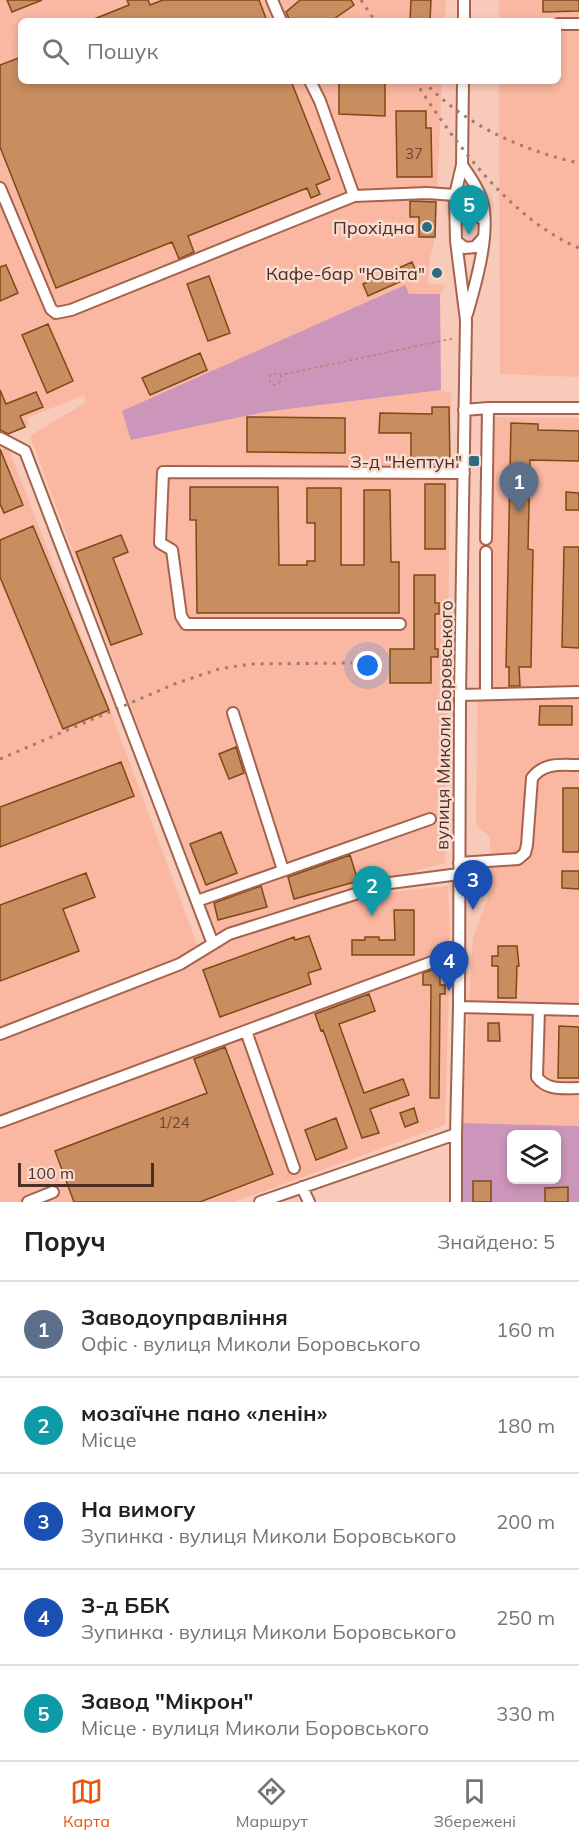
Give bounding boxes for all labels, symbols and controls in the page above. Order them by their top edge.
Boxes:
search box [18,18,561,84]
icon: search [39,35,72,68]
text: Пошук [87,37,158,65]
house number: 37 [405,144,423,163]
pin: 5 [450,186,488,235]
place label: Прохідна [333,216,415,239]
marker: Прохідна [420,220,434,234]
place label: Кафе-бар "Ювіта" [266,262,425,285]
marker: Кафе-бар "Ювіта" [430,266,444,280]
place label: З-д "Нептун" [350,450,462,473]
marker: З-д "Нептун" [467,454,481,468]
pin: 1 [500,462,538,512]
street label: вулиця Миколи Боровського [430,600,458,850]
your location [353,651,382,680]
pin: 3 [454,860,492,910]
pin: 2 [352,866,392,916]
pin: 4 [430,942,468,991]
house number: 1/24 [158,1113,190,1132]
map controls [507,1130,561,1184]
button: layers [507,1130,561,1184]
scale bar [18,1160,154,1188]
text: 100 m [27,1163,74,1183]
text: Поруч [24,1225,106,1258]
text: Знайдено: 5 [437,1229,555,1254]
text: Заводоуправління [81,1303,288,1331]
text: 1 [38,1317,50,1342]
text: 160 m [496,1317,555,1342]
text: Офіс · вулиця Миколи Боровського [81,1331,421,1356]
text: мозаїчне пано «ленін» [81,1399,328,1427]
text: 2 [38,1413,50,1438]
text: 180 m [496,1413,555,1438]
text: Місце [81,1427,137,1452]
text: На вимогу [81,1495,196,1523]
text: 3 [38,1509,50,1534]
text: 200 m [496,1509,555,1534]
text: Зупинка · вулиця Миколи Боровського [81,1523,456,1548]
text: З-д ББК [81,1591,170,1619]
text: 4 [38,1605,50,1630]
text: 250 m [496,1605,555,1630]
text: Зупинка · вулиця Миколи Боровського [81,1619,456,1644]
text: Завод "Мікрон" [81,1687,253,1715]
text: 5 [38,1701,50,1726]
text: 330 m [496,1701,555,1726]
text: Місце · вулиця Миколи Боровського [81,1715,429,1740]
tab: Карта [63,1775,110,1831]
tab: Маршрут [236,1775,308,1831]
tab: Збережені [434,1775,516,1831]

